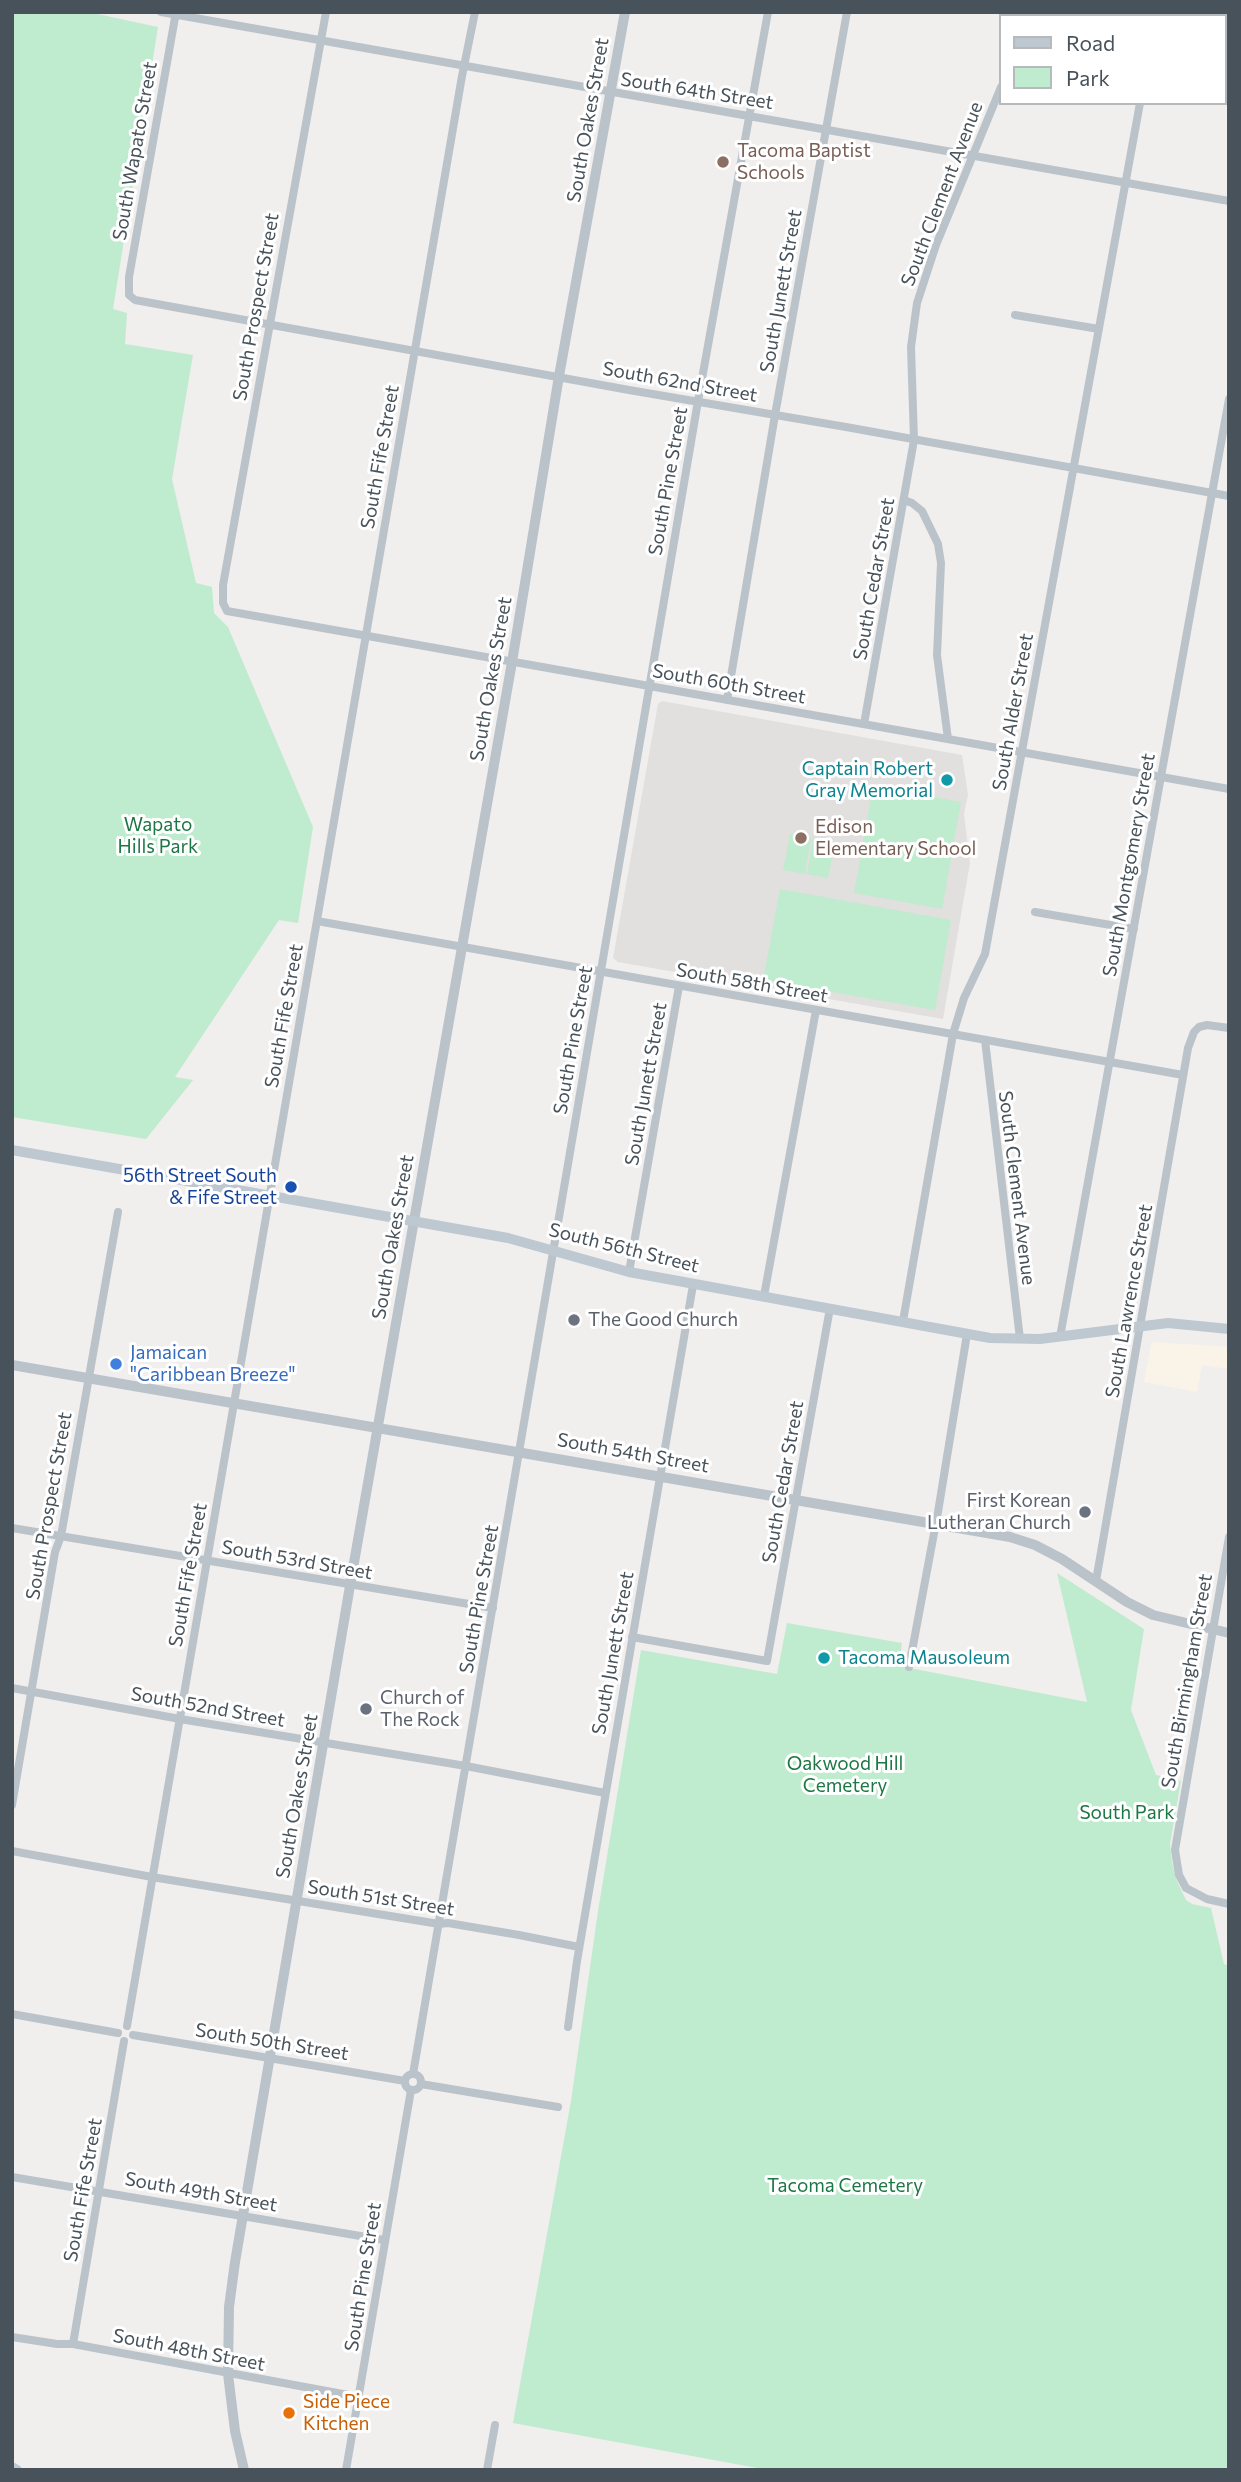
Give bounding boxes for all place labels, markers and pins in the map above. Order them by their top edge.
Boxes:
place label: Tacoma Baptist Schools [737,140,871,184]
marker: Tacoma Baptist Schools [715,154,731,170]
place label: Captain Robert Gray Memorial [802,758,933,802]
marker: Captain Robert Gray Memorial [939,772,955,788]
place label: Edison Elementary School [815,816,976,860]
marker: Edison Elementary School [793,830,809,846]
place label: 56th Street South & Fife Street [123,1165,277,1209]
marker: 56th Street South & Fife Street [283,1179,299,1195]
place label: The Good Church [588,1309,738,1331]
marker: The Good Church [566,1312,582,1328]
place label: Jamaican "Caribbean Breeze" [130,1342,296,1386]
marker: Jamaican "Caribbean Breeze" [108,1356,124,1372]
place label: First Korean Lutheran Church [927,1490,1071,1534]
marker: First Korean Lutheran Church [1077,1504,1093,1520]
place label: Tacoma Mausoleum [838,1647,1010,1669]
marker: Tacoma Mausoleum [816,1650,832,1666]
place label: Church of The Rock [380,1687,464,1731]
marker: Church of The Rock [358,1701,374,1717]
place label: Side Piece Kitchen [303,2391,390,2435]
marker: Side Piece Kitchen [281,2405,297,2421]

